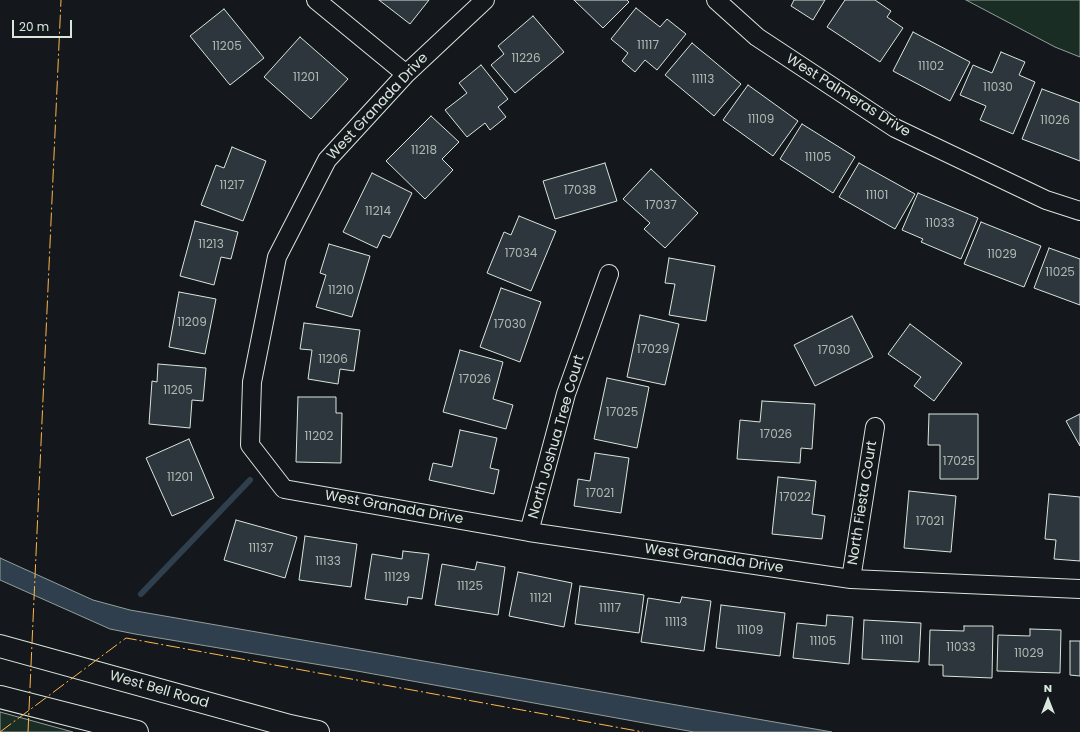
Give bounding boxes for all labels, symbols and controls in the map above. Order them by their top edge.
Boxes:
scale bar [14,12,74,38]
text: 20 m [19,18,49,35]
house number: 11117 [637,39,659,53]
house number: 11205 [212,40,242,54]
street label: West Granada Drive [324,50,432,164]
street label: West Palmeras Drive [783,51,913,141]
house number: 11226 [511,52,541,66]
house number: 11102 [918,60,944,74]
house number: 11201 [293,71,319,85]
house number: 11113 [692,73,714,87]
house number: 11030 [983,81,1013,95]
house number: 11109 [748,113,774,127]
house number: 11026 [1040,114,1070,128]
house number: 11218 [411,144,437,158]
house number: 11105 [805,151,831,165]
house number: 11217 [220,179,244,193]
house number: 17038 [564,184,596,198]
house number: 11101 [866,189,888,203]
house number: 17037 [645,199,677,213]
house number: 11214 [365,205,391,219]
house number: 11033 [925,217,955,231]
house number: 11213 [198,238,224,252]
house number: 17034 [505,247,537,261]
house number: 11029 [987,248,1017,262]
house number: 11025 [1045,266,1075,280]
house number: 11210 [328,284,354,298]
house number: 11209 [177,316,207,330]
house number: 17030 [494,318,526,332]
house number: 17029 [637,343,669,357]
house number: 17030 [818,344,850,358]
house number: 11206 [318,353,348,367]
street label: North Joshua Tree Court [526,353,588,521]
house number: 17026 [459,373,491,387]
house number: 11205 [163,384,193,398]
house number: 17025 [606,406,638,420]
house number: 17026 [760,428,792,442]
house number: 11202 [304,430,334,444]
street label: North Fiesta Court [845,440,881,566]
house number: 17025 [943,455,975,469]
house number: 11201 [167,471,193,485]
house number: 17021 [586,487,614,501]
street label: West Granada Drive [323,488,465,528]
house number: 17022 [779,491,811,505]
house number: 17021 [916,515,944,529]
street label: West Granada Drive [643,541,785,577]
house number: 11137 [248,542,274,556]
house number: 11133 [315,555,341,569]
house number: 11129 [384,571,410,585]
house number: 11125 [457,580,483,594]
house number: 11121 [530,592,552,606]
house number: 11117 [599,602,621,616]
house number: 11113 [665,616,687,630]
house number: 11109 [737,624,763,638]
house number: 11101 [881,634,903,648]
house number: 11105 [810,635,836,649]
house number: 11033 [946,641,976,655]
house number: 11029 [1014,647,1044,661]
street label: West Bell Road [107,668,211,712]
north arrow [1028,680,1068,720]
text: N [1044,680,1052,696]

